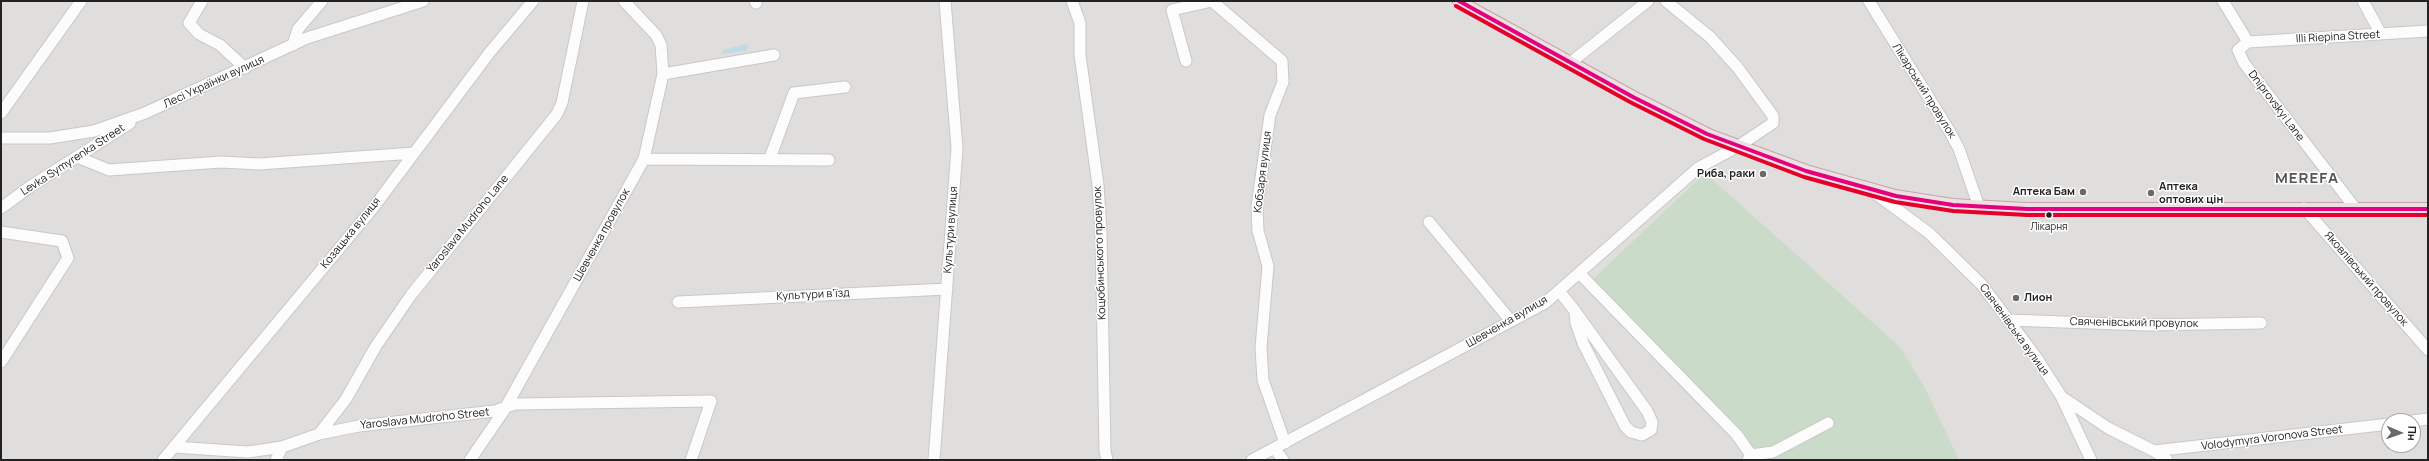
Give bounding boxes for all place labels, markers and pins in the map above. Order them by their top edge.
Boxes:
place label: Риба, раки [1697,167,1755,181]
marker: Риба, раки [1758,169,1768,179]
place label: Аптека оптових цін [2159,180,2223,206]
place label: Аптека Бам [2013,185,2075,199]
marker: Аптека Бам [2078,187,2088,197]
marker: Аптека оптових цін [2146,188,2156,198]
marker: Лікарня [2044,210,2054,220]
place label: Лікарня [2030,221,2068,233]
place label: Лион [2024,291,2052,305]
marker: Лион [2011,293,2021,303]

